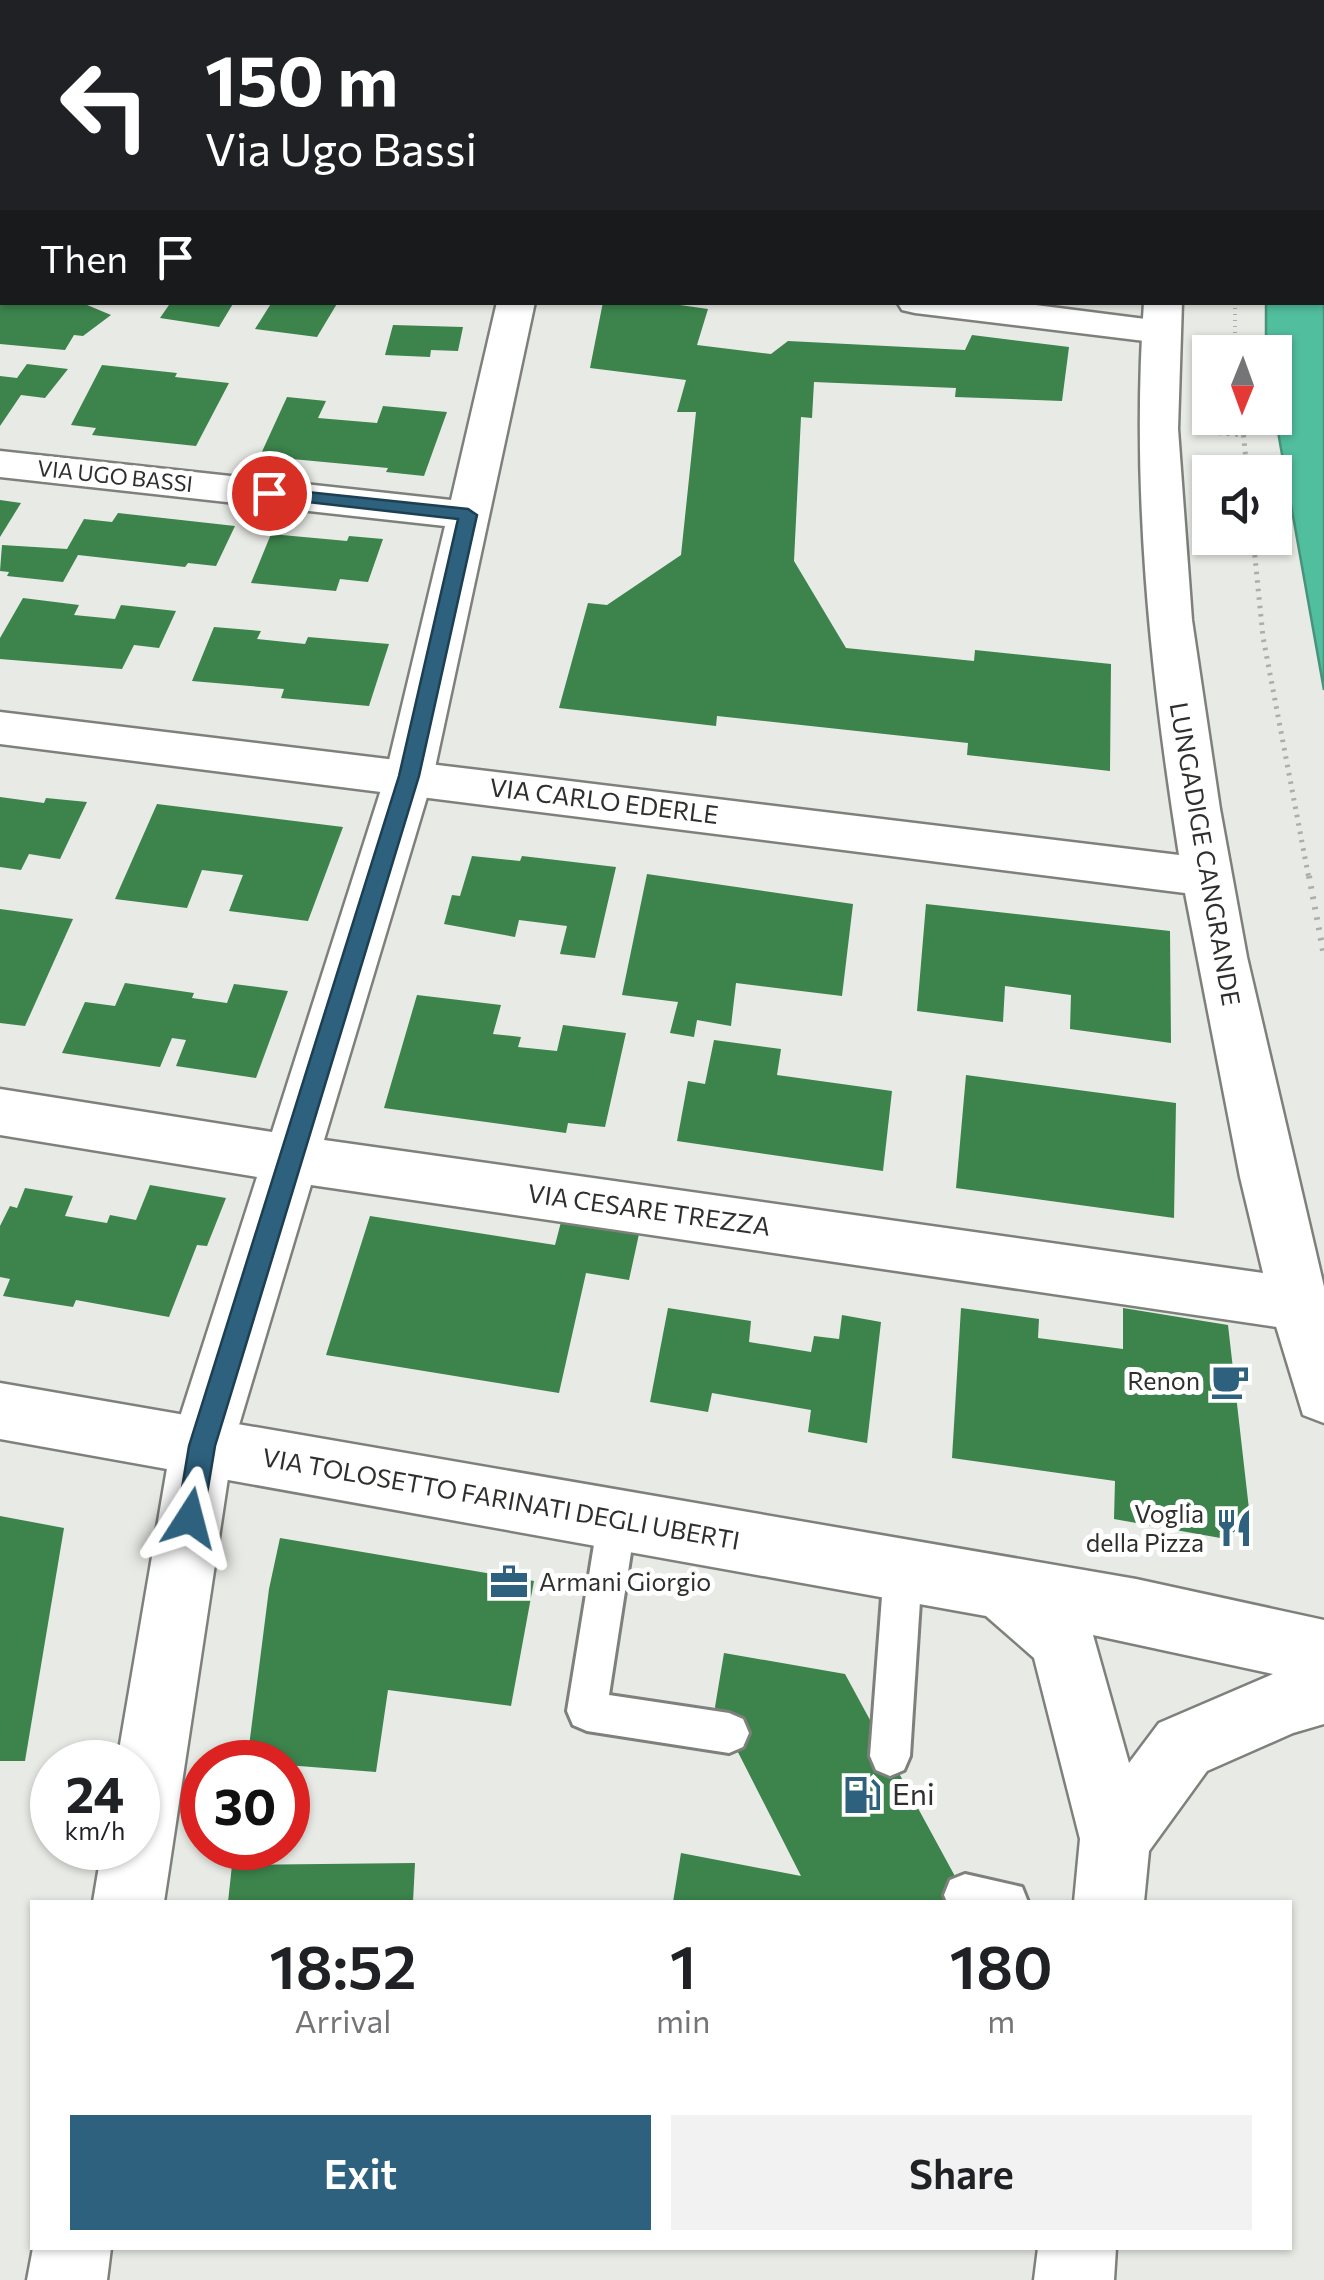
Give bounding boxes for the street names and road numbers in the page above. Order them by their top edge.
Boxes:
street label: VIA UGO BASSI [36,454,194,497]
street label: LUNGADIGE CANGRANDE [1164,700,1247,1008]
street label: VIA CARLO EDERLE [488,771,720,829]
street label: VIA CESARE TREZZA [526,1177,772,1241]
street label: VIA TOLOSETTO FARINATI DEGLI UBERTI [260,1441,742,1555]

